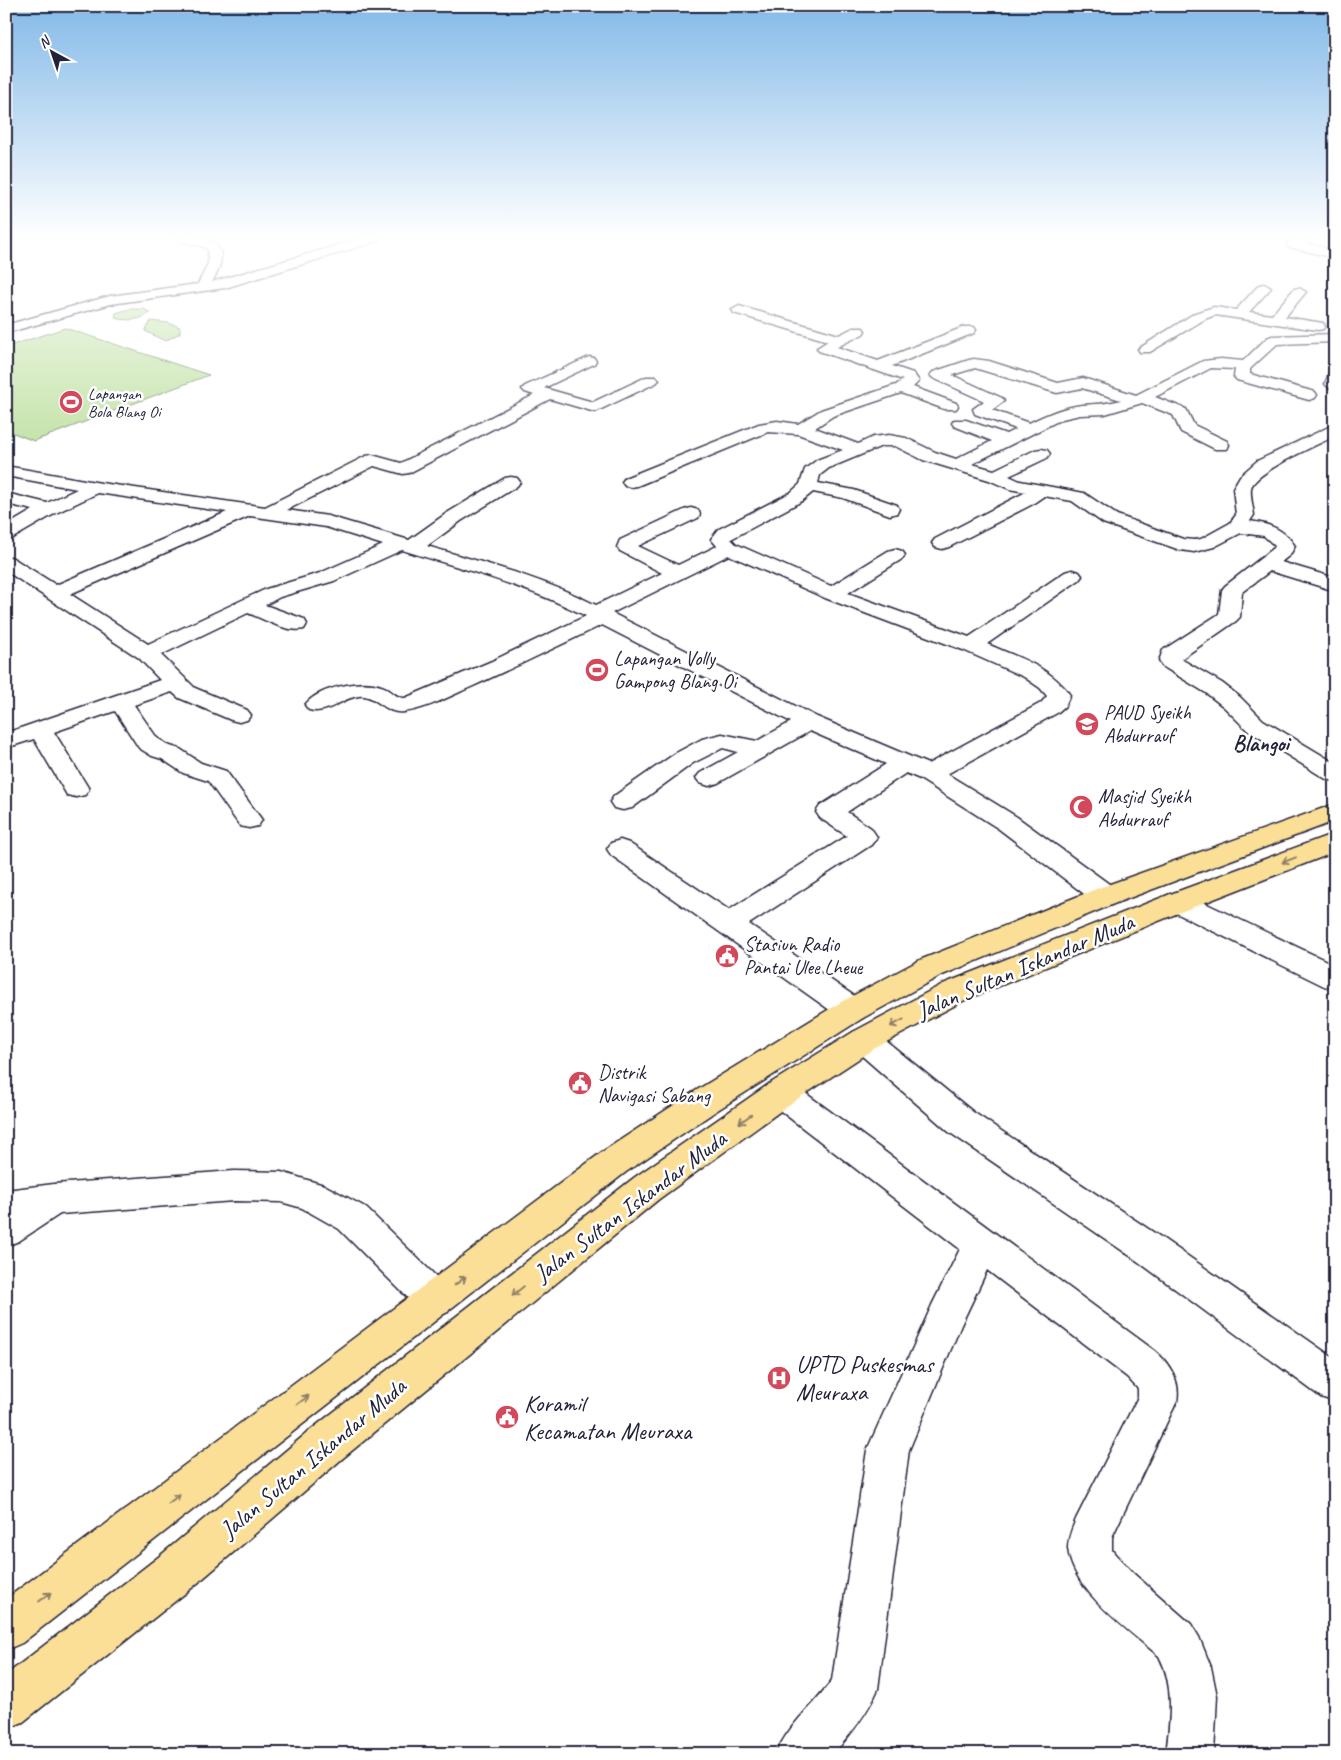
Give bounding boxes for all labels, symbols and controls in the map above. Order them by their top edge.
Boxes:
north arrow [28,28,78,78]
text: N [35,32,55,52]
place label: Lapangan Bola Blang Oi [88,384,162,422]
sports icon: Lapangan Bola Blang Oi [58,389,84,415]
place label: Lapangan Volly Gampong Blang Oi [614,646,738,694]
sports icon: Lapangan Volly Gampong Blang Oi [584,657,610,683]
place label: PAUD Syeikh Abdurrauf [1104,700,1192,748]
school or university icon: PAUD Syeikh Abdurrauf [1074,711,1100,737]
district label: Blangoi [1233,730,1292,758]
place label: Masjid Syeikh Abdurrauf [1098,784,1192,832]
mosque icon: Masjid Syeikh Abdurrauf [1068,794,1094,820]
one-way arrow [1282,856,1297,865]
street label: Jalan Sultan Iskandar Muda [911,906,1139,1026]
place label: Stasiun Radio Pantai Ulee Lheue [744,932,864,980]
public building icon: Stasiun Radio Pantai Ulee Lheue [714,943,740,969]
one-way arrow [890,1019,905,1028]
place label: Distrik Navigasi Sabang [598,1060,712,1108]
public building icon: Distrik Navigasi Sabang [567,1070,593,1096]
one-way arrow [739,1113,752,1124]
street label: Jalan Sultan Iskandar Muda [527,1123,733,1289]
one-way arrow [454,1275,467,1286]
one-way arrow [512,1286,525,1297]
place label: UPTD Puskesmas Meuraxa [796,1349,935,1407]
hospital icon: UPTD Puskesmas Meuraxa [766,1365,792,1391]
street label: Jalan Sultan Iskandar Muda [213,1371,413,1545]
place label: Koramil Kecamatan Meuraxa [524,1388,693,1446]
one-way arrow [296,1395,309,1406]
public building icon: Koramil Kecamatan Meuraxa [494,1404,520,1430]
one-way arrow [167,1494,181,1504]
one-way arrow [38,1592,51,1603]

